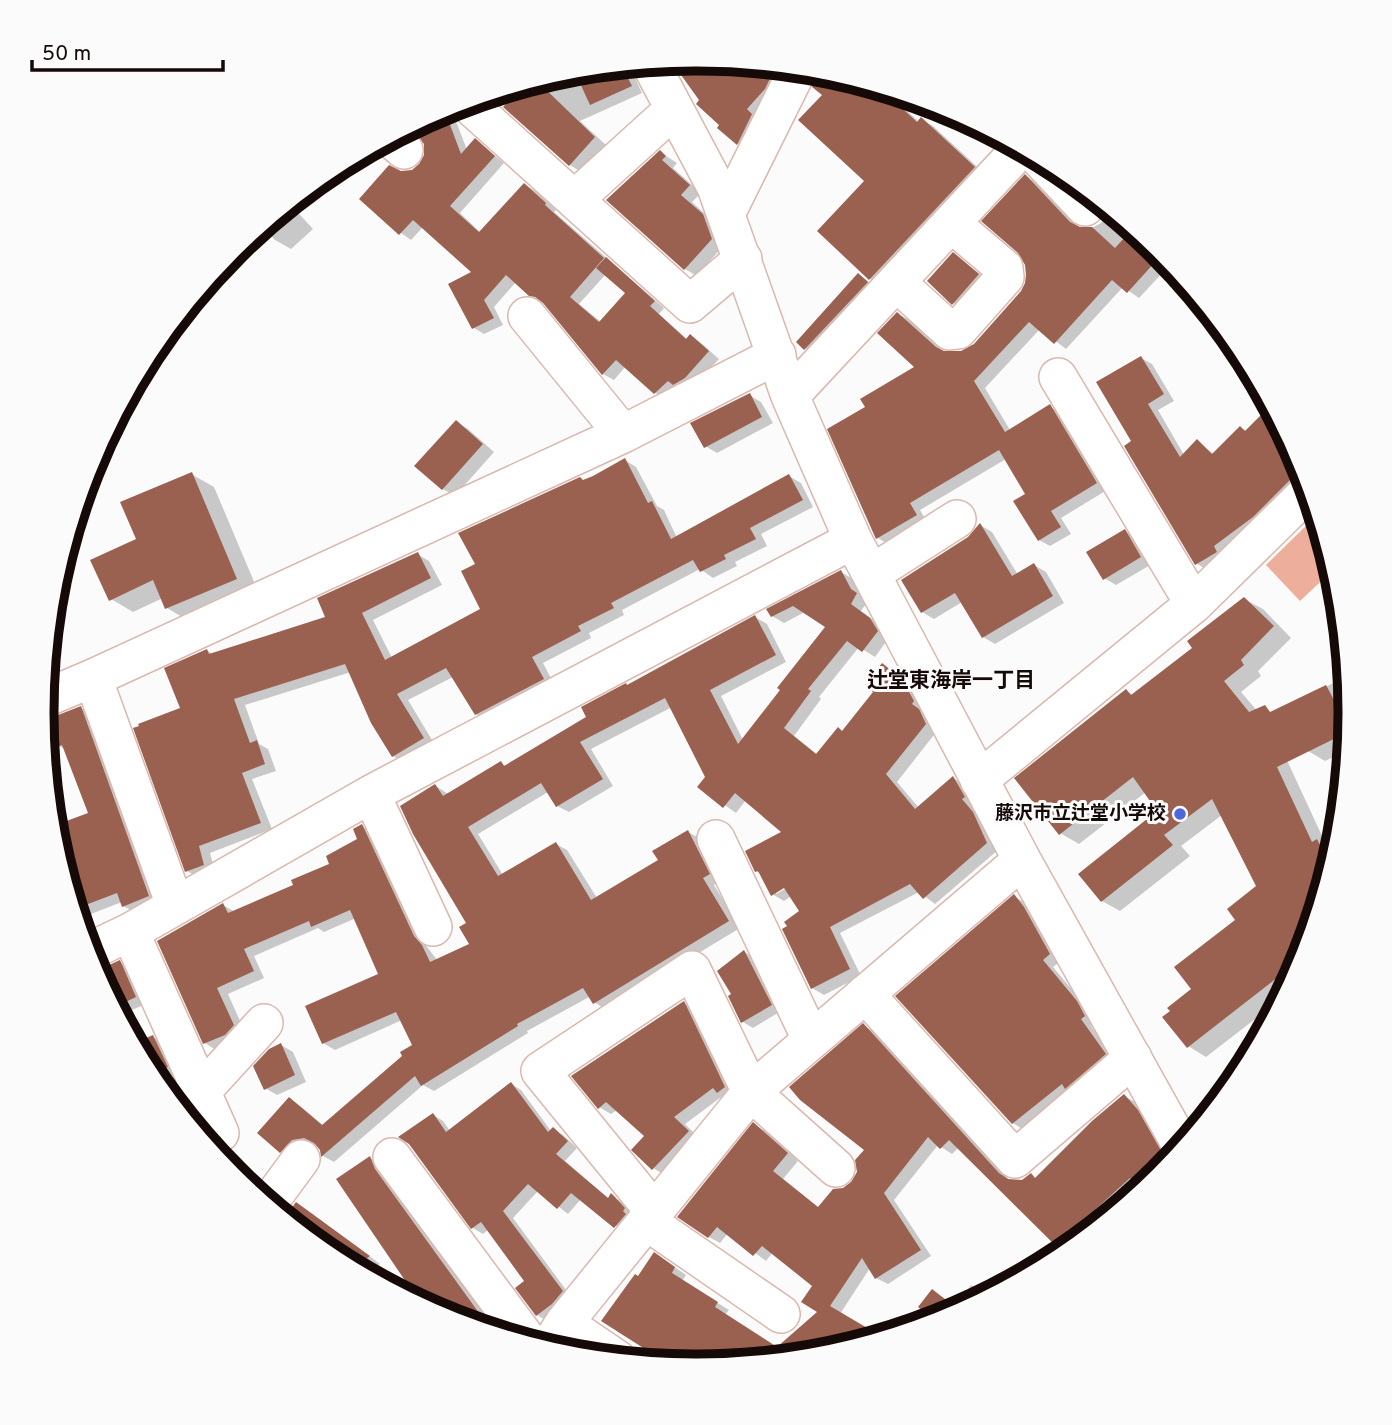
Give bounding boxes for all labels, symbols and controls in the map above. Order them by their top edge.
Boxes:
scale bar [32,28,222,72]
text: 50 m [42,41,91,68]
district label: 辻堂東海岸一丁目 [867,668,1035,695]
place label: 藤沢市立辻堂小学校 [995,802,1166,826]
marker: 藤沢市立辻堂小学校 [1172,806,1188,822]

